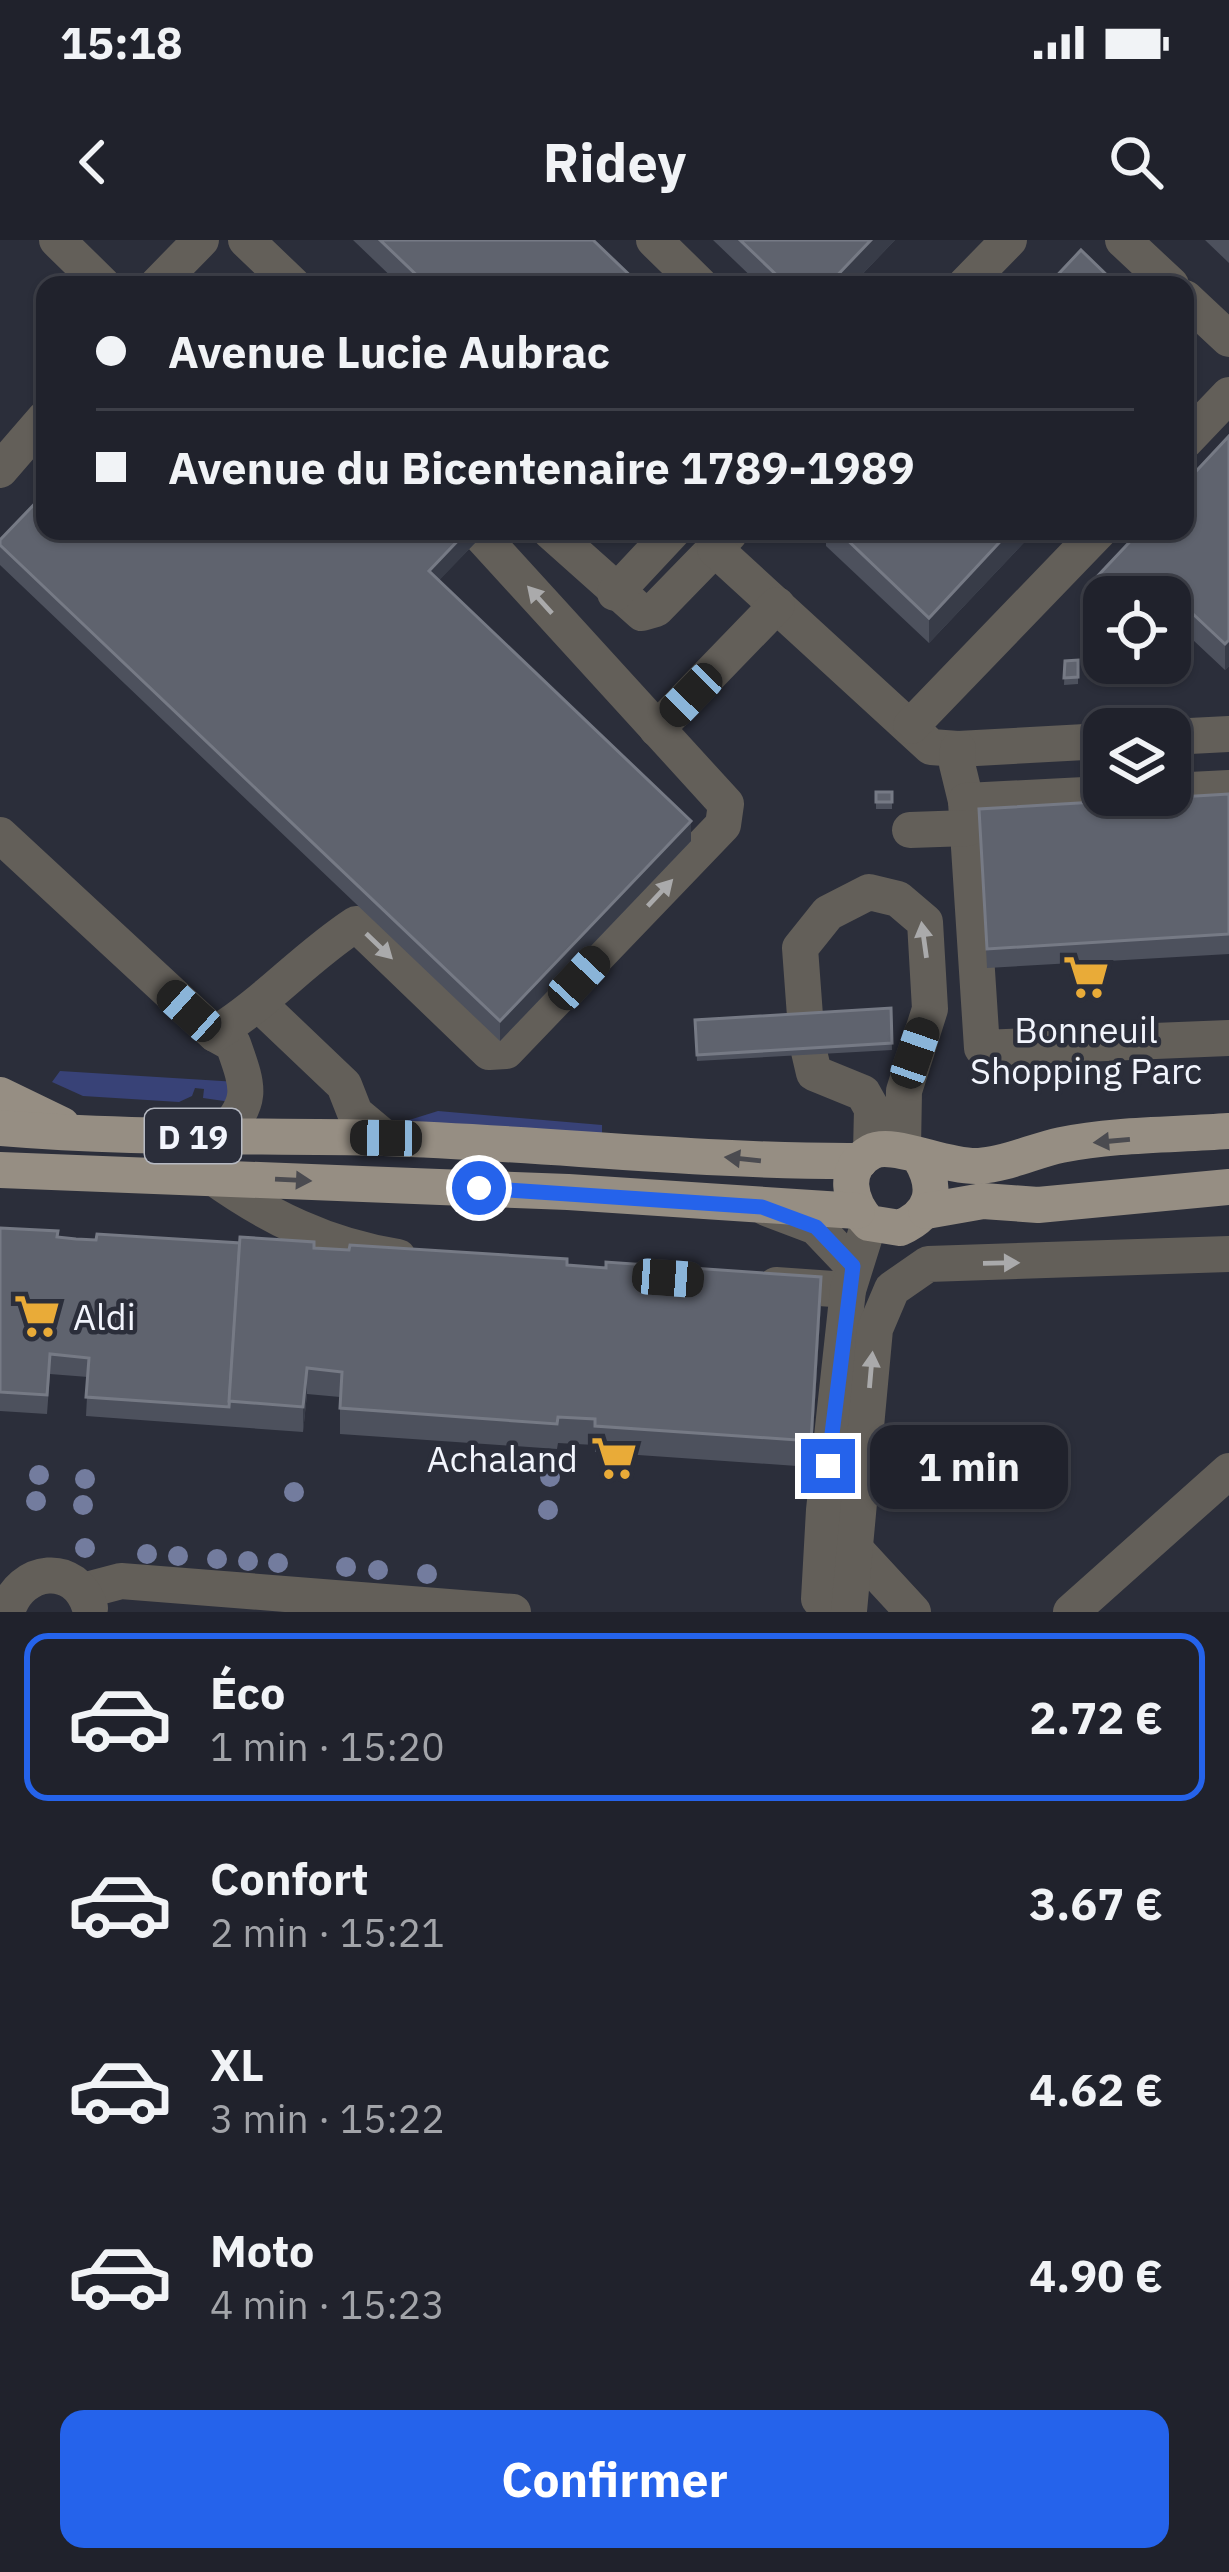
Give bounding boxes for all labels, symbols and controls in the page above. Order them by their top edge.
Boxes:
text: 15:18 [60,13,183,71]
text: Ridey [543,127,686,197]
icon: back [60,129,126,195]
icon: search [1103,129,1169,195]
text: Avenue Lucie Aubrac [168,322,610,380]
text: Avenue du Bicentenaire 1789-1989 [168,438,915,496]
map controls [1083,576,1191,816]
button: locate [1083,576,1191,684]
one-way arrow [527,586,554,615]
car [653,657,729,733]
button: layers [1083,708,1191,816]
one-way arrow [645,878,673,907]
one-way arrow [914,920,933,958]
one-way arrow [365,932,394,960]
car [541,939,617,1017]
supermarket icon: Bonneuil Shopping Parc [1061,952,1111,1002]
car [150,974,228,1048]
place label: Bonneuil Shopping Parc [970,1006,1202,1094]
car [886,1013,944,1093]
road number: D 19 [145,1109,241,1163]
car [350,1119,422,1157]
one-way arrow [1093,1132,1130,1151]
one-way arrow [724,1150,761,1169]
route start [452,1161,506,1215]
one-way arrow [275,1171,313,1190]
one-way arrow [983,1254,1021,1273]
car [631,1258,705,1298]
supermarket icon: Aldi [12,1291,62,1341]
place label: Aldi [73,1293,136,1340]
one-way arrow [862,1350,881,1388]
callout: 1 min [870,1424,1068,1508]
supermarket icon: Achaland [589,1433,639,1483]
place label: Achaland [427,1435,578,1482]
route end [801,1439,855,1493]
text: 1 min [918,1441,1020,1492]
icon: car [66,1663,174,1771]
text: Éco [210,1663,285,1721]
text: 2.72 € [1029,1688,1163,1746]
text: 1 min · 15:20 [210,1721,445,1772]
icon: car [66,1849,174,1957]
text: Confort [210,1849,369,1907]
text: 3.67 € [1029,1874,1163,1932]
text: 2 min · 15:21 [210,1907,445,1958]
icon: car [66,2035,174,2143]
text: XL [210,2035,264,2093]
text: 4.62 € [1029,2060,1163,2118]
text: 3 min · 15:22 [210,2093,445,2144]
icon: car [66,2221,174,2329]
text: Moto [210,2221,314,2279]
text: 4.90 € [1029,2246,1163,2304]
text: 4 min · 15:23 [210,2279,445,2330]
button: Confirmer [60,2410,1169,2548]

